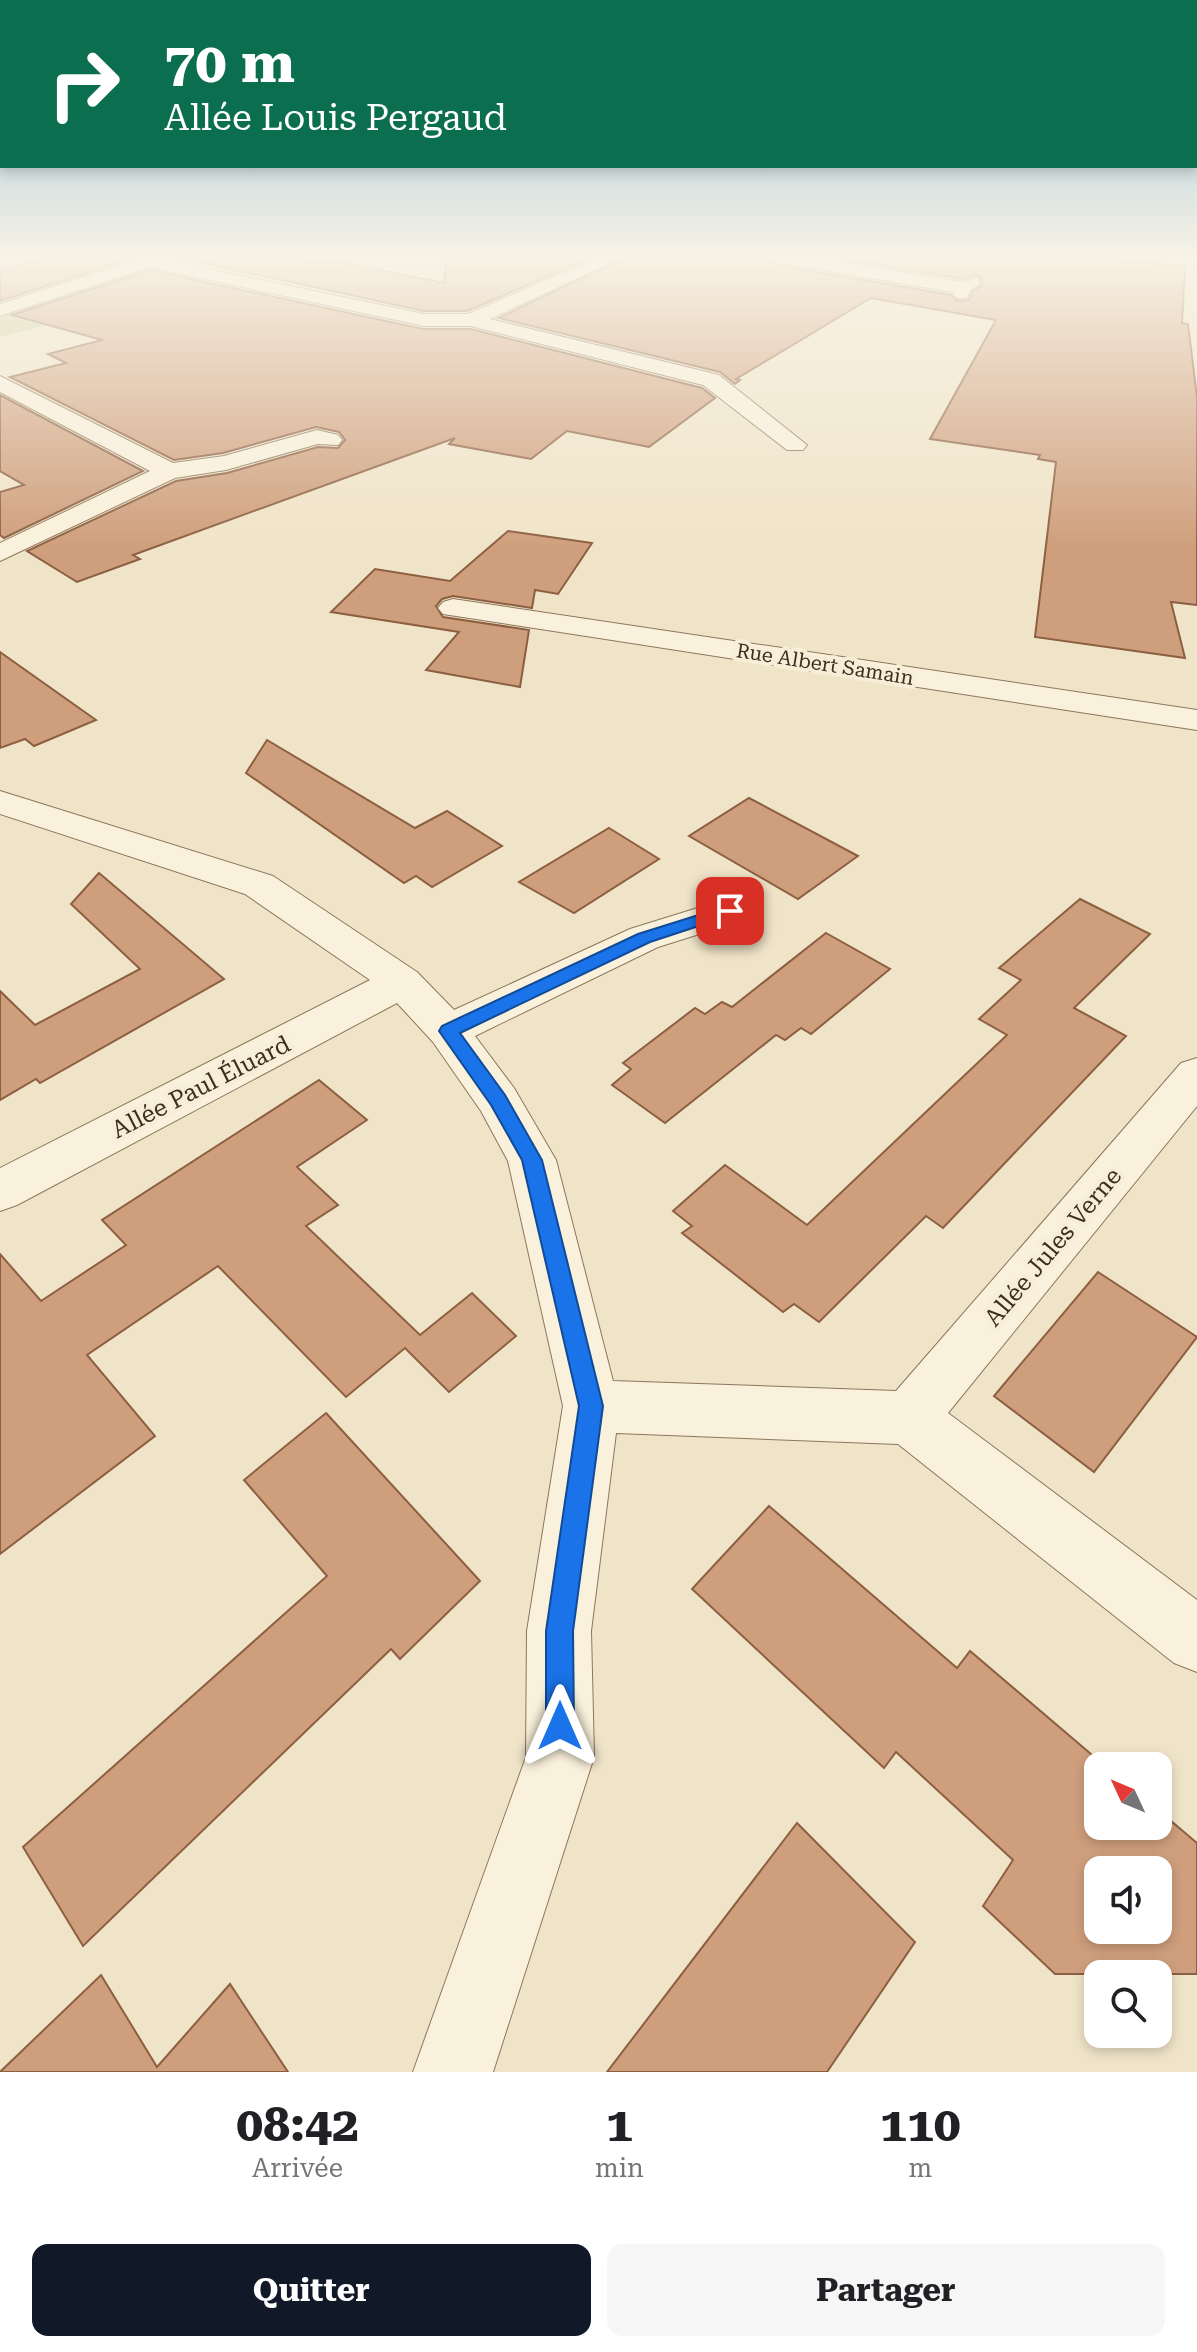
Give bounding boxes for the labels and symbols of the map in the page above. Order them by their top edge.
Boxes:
street label: Rue Albert Samain [735,638,915,690]
pin [696,877,764,945]
street label: Allée Paul Éluard [107,1029,295,1144]
street label: Allée Jules Verne [979,1162,1127,1332]
position arrow [518,1684,602,1768]
north arrow [1084,1752,1172,1840]

